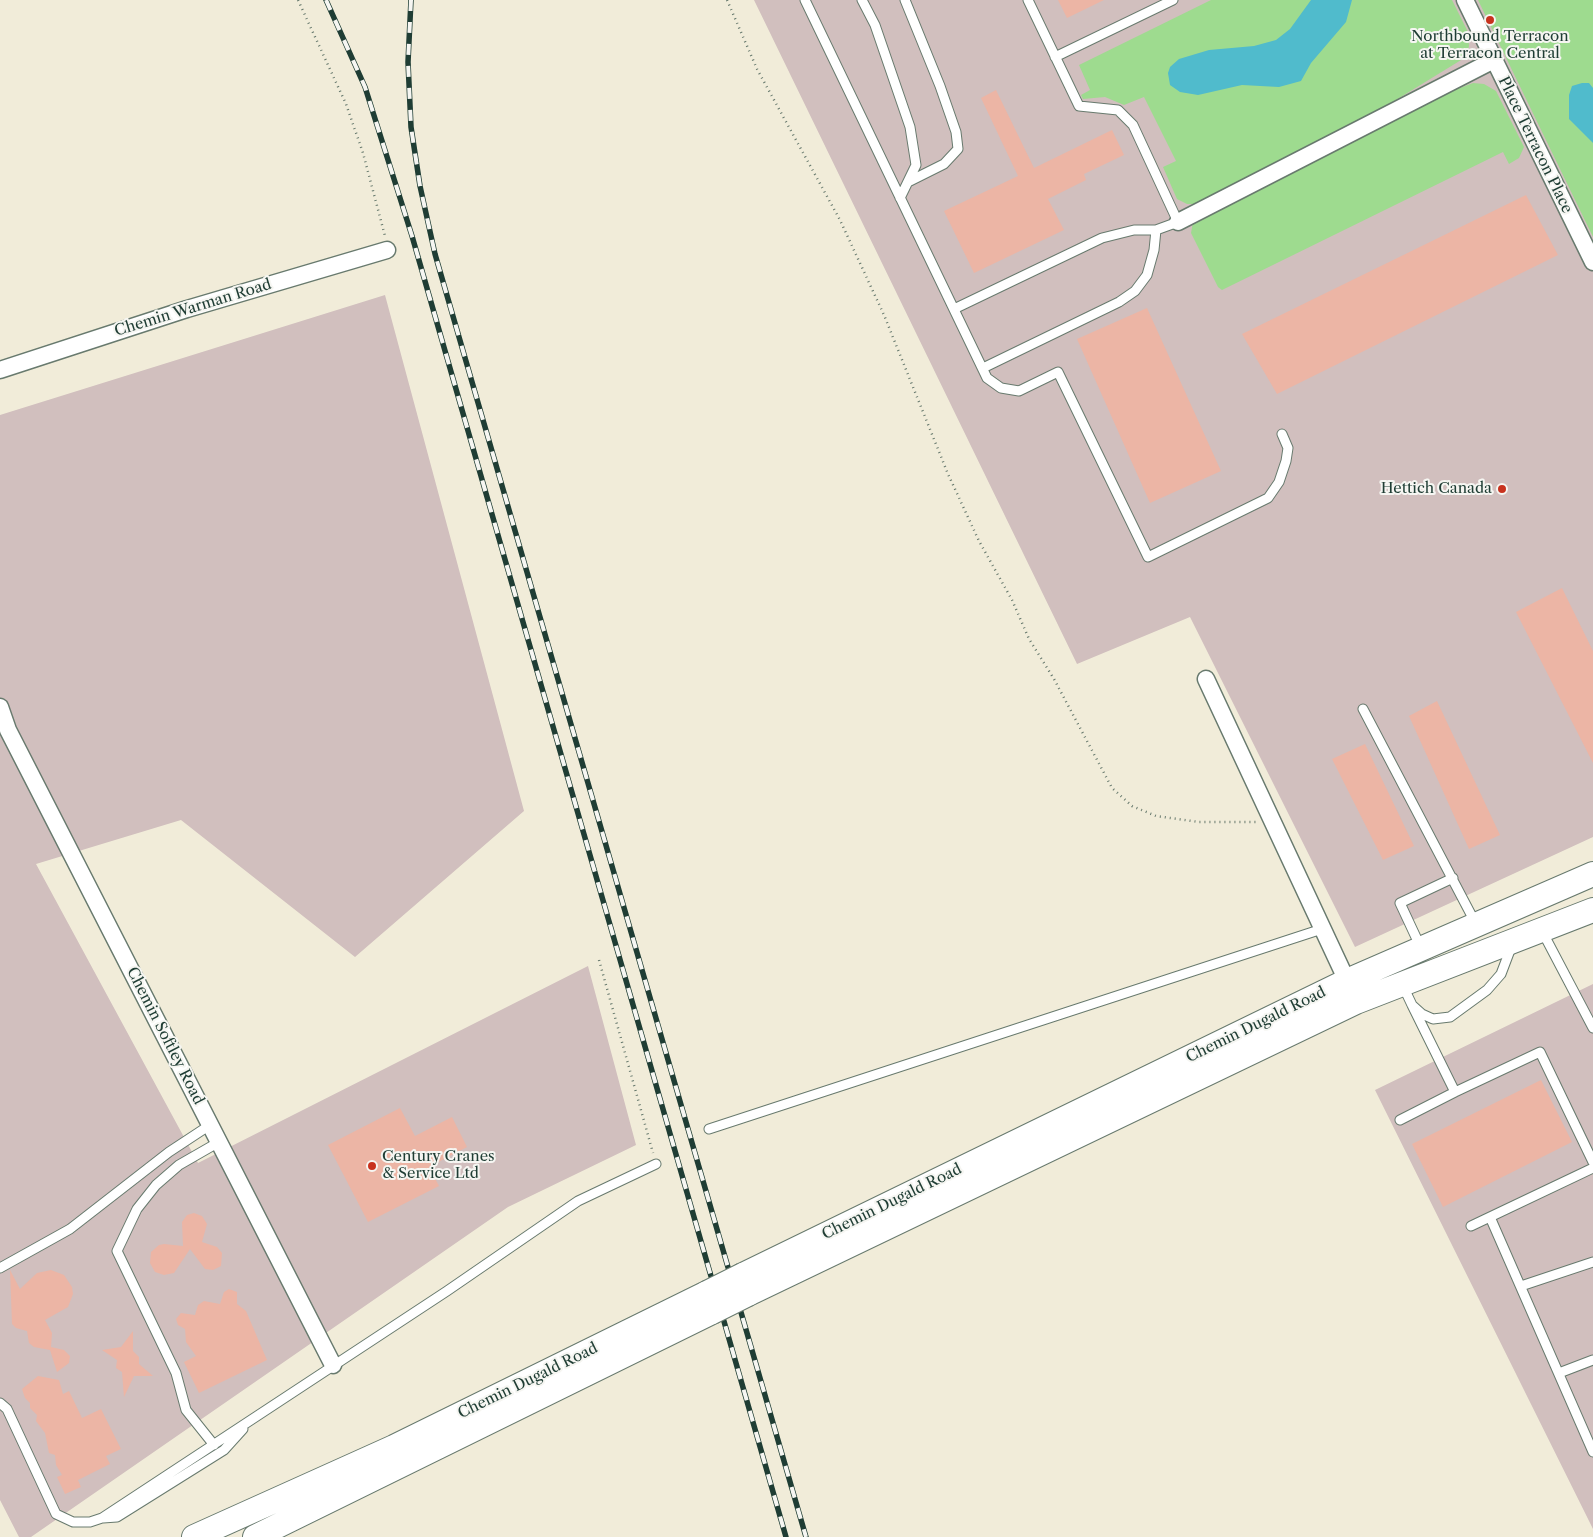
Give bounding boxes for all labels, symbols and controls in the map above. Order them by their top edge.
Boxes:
marker: Northbound Terracon at Terracon Central [1484,14,1496,26]
place label: Northbound Terracon at Terracon Central [1411,28,1569,63]
street label: Place Terracon Place [1494,74,1576,216]
street label: Chemin Warman Road [112,276,274,340]
place label: Hettich Canada [1381,480,1492,498]
marker: Hettich Canada [1496,483,1508,495]
street label: Chemin Softley Road [123,964,207,1108]
street label: Chemin Dugald Road [1183,983,1329,1067]
place label: Century Cranes & Service Ltd [382,1148,495,1183]
marker: Century Cranes & Service Ltd [366,1160,378,1172]
street label: Chemin Dugald Road [819,1160,965,1244]
street label: Chemin Dugald Road [455,1339,601,1423]

